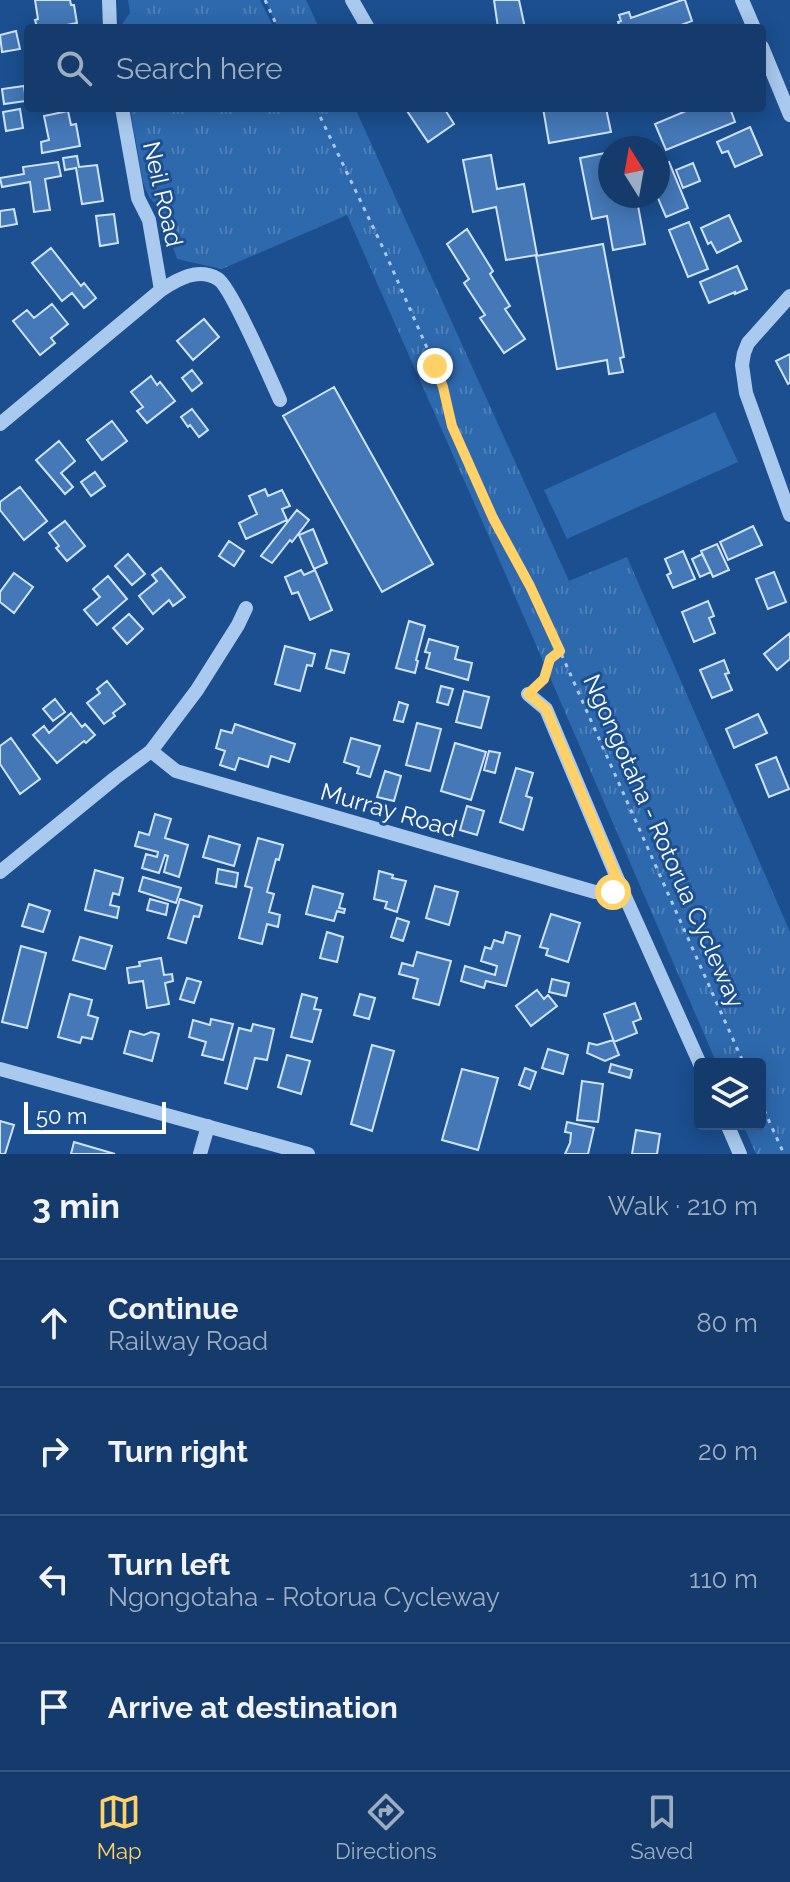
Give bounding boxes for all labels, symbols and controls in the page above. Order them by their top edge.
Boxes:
search box [24,24,766,112]
icon: search [52,46,96,90]
text: Search here [116,51,283,86]
north arrow [598,136,670,208]
street label: Neil Road [137,139,189,249]
route end [417,348,453,384]
street label: Ngongotaha - Rotorua Cycleway [577,670,751,1012]
street label: Murray Road [317,777,461,843]
route start [595,874,631,910]
map controls [694,1058,766,1130]
button: layers [694,1058,766,1130]
scale bar [24,1098,166,1134]
text: 50 m [36,1103,87,1129]
text: 3 min [32,1186,120,1226]
text: Walk · 210 m [608,1191,758,1221]
text: Continue [108,1291,239,1326]
icon: ahead [32,1301,76,1345]
text: 80 m [696,1308,758,1338]
text: Railway Road [108,1326,268,1356]
icon: right [32,1429,76,1473]
text: Turn right [108,1434,248,1469]
text: 20 m [698,1436,758,1466]
text: Turn left [108,1547,230,1582]
icon: left [32,1557,76,1601]
text: 110 m [689,1564,758,1594]
text: Ngongotaha - Rotorua Cycleway [108,1582,500,1612]
icon: arrive [32,1685,76,1729]
text: Arrive at destination [108,1690,398,1725]
tab: Map [97,1790,142,1864]
tab: Directions [335,1790,437,1864]
tab: Saved [630,1790,693,1864]

